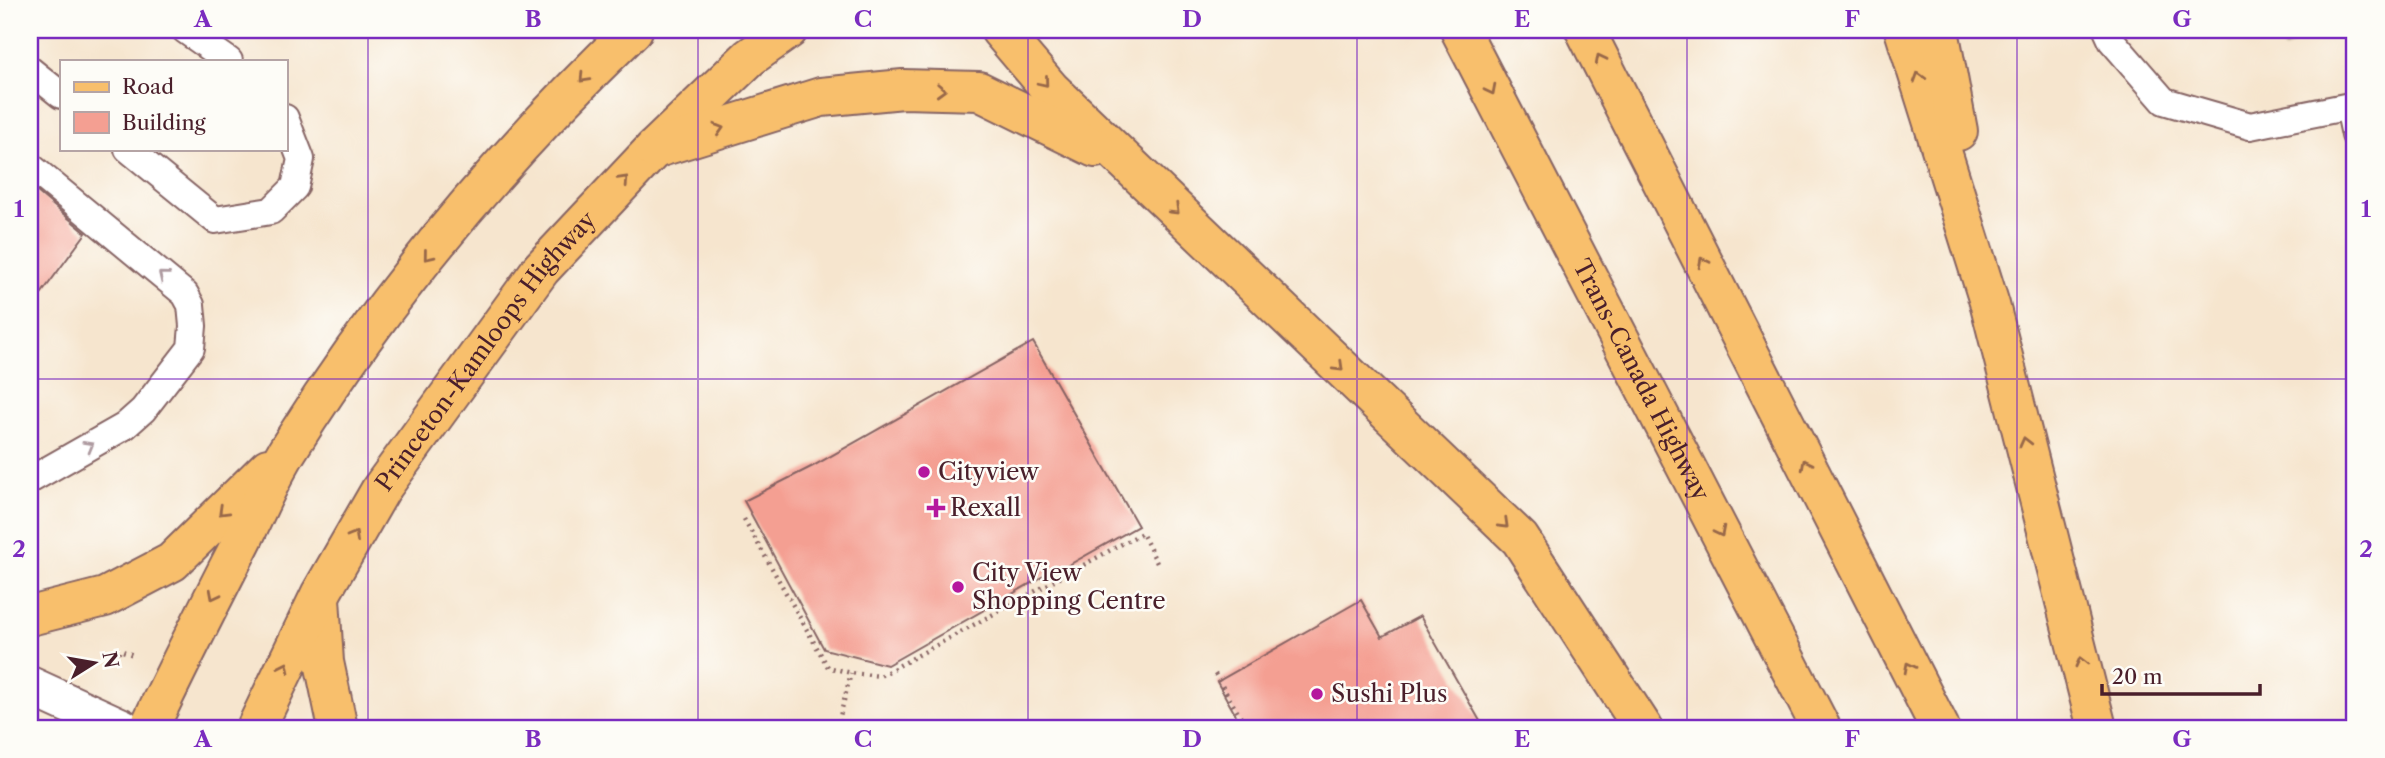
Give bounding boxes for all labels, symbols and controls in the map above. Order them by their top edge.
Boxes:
text: A [193,5,213,33]
text: B [524,5,542,33]
text: C [854,5,872,33]
text: D [1182,5,1202,33]
text: E [1514,5,1530,33]
text: F [1844,5,1860,33]
text: G [2172,5,2192,33]
one-way arrow [1595,54,1608,66]
legend [60,60,287,150]
one-way arrow [580,70,592,83]
one-way arrow [1912,71,1927,83]
text: Road [122,74,174,99]
one-way arrow [1036,74,1048,87]
one-way arrow [937,82,947,98]
one-way arrow [1483,83,1496,95]
text: Building [122,110,207,135]
one-way arrow [713,122,725,137]
one-way arrow [616,176,628,189]
text: 1 [14,195,25,223]
text: 1 [2361,195,2372,223]
one-way arrow [1167,201,1180,214]
street label: Princeton-Kamloops Highway [369,205,602,497]
one-way arrow [423,249,436,261]
street label: Trans-Canada Highway [1567,254,1716,506]
one-way arrow [1697,257,1711,269]
one-way arrow [159,272,172,284]
one-way arrow [1331,358,1344,371]
one-way arrow [2019,436,2033,448]
one-way arrow [82,441,94,454]
place label: Cityview [938,457,1040,486]
one-way arrow [1800,459,1814,472]
marker: Cityview [916,464,932,480]
place label: Rexall [950,493,1021,522]
marker: Rexall [928,500,944,516]
one-way arrow [219,503,232,516]
one-way arrow [1496,516,1509,529]
one-way arrow [1711,524,1725,537]
one-way arrow [345,531,358,544]
text: 2 [12,535,26,563]
text: 2 [2359,535,2373,563]
place label: City View Shopping Centre [972,558,1166,615]
marker: City View Shopping Centre [950,579,966,595]
one-way arrow [209,588,223,600]
north arrow [60,628,130,698]
text: N [97,650,123,670]
scale bar [2102,653,2259,697]
one-way arrow [2075,656,2089,668]
one-way arrow [277,662,291,674]
one-way arrow [1903,662,1917,674]
text: 20 m [2112,664,2163,689]
place label: Sushi Plus [1331,679,1448,708]
marker: Sushi Plus [1309,686,1325,702]
text: A [193,725,213,753]
text: B [524,725,542,753]
text: C [854,725,872,753]
text: D [1182,725,1202,753]
text: E [1514,725,1530,753]
text: F [1844,725,1860,753]
text: G [2172,725,2192,753]

